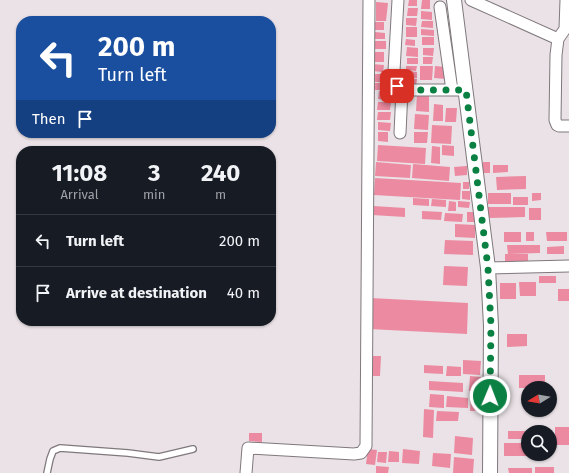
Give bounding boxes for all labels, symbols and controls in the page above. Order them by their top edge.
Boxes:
text: 200 m [98,30,176,63]
icon: left [32,32,84,84]
text: Turn left [98,64,167,86]
pin [380,69,414,103]
icon: arrive [386,75,408,97]
icon: arrive [74,108,96,130]
text: Then [32,110,66,128]
text: 11:08 [52,159,107,187]
text: 3 [148,159,160,187]
text: 240 [201,159,240,187]
text: Arrival [60,187,99,202]
text: min [143,187,165,202]
text: m [215,187,226,202]
icon: left [32,230,54,252]
text: Turn left [66,232,124,250]
text: 200 m [219,232,260,250]
icon: arrive [32,282,54,304]
text: Arrive at destination [66,284,207,302]
text: 40 m [227,284,260,302]
position arrow [469,375,511,417]
north arrow [521,381,557,417]
map controls [521,381,557,461]
button: search [521,425,557,461]

